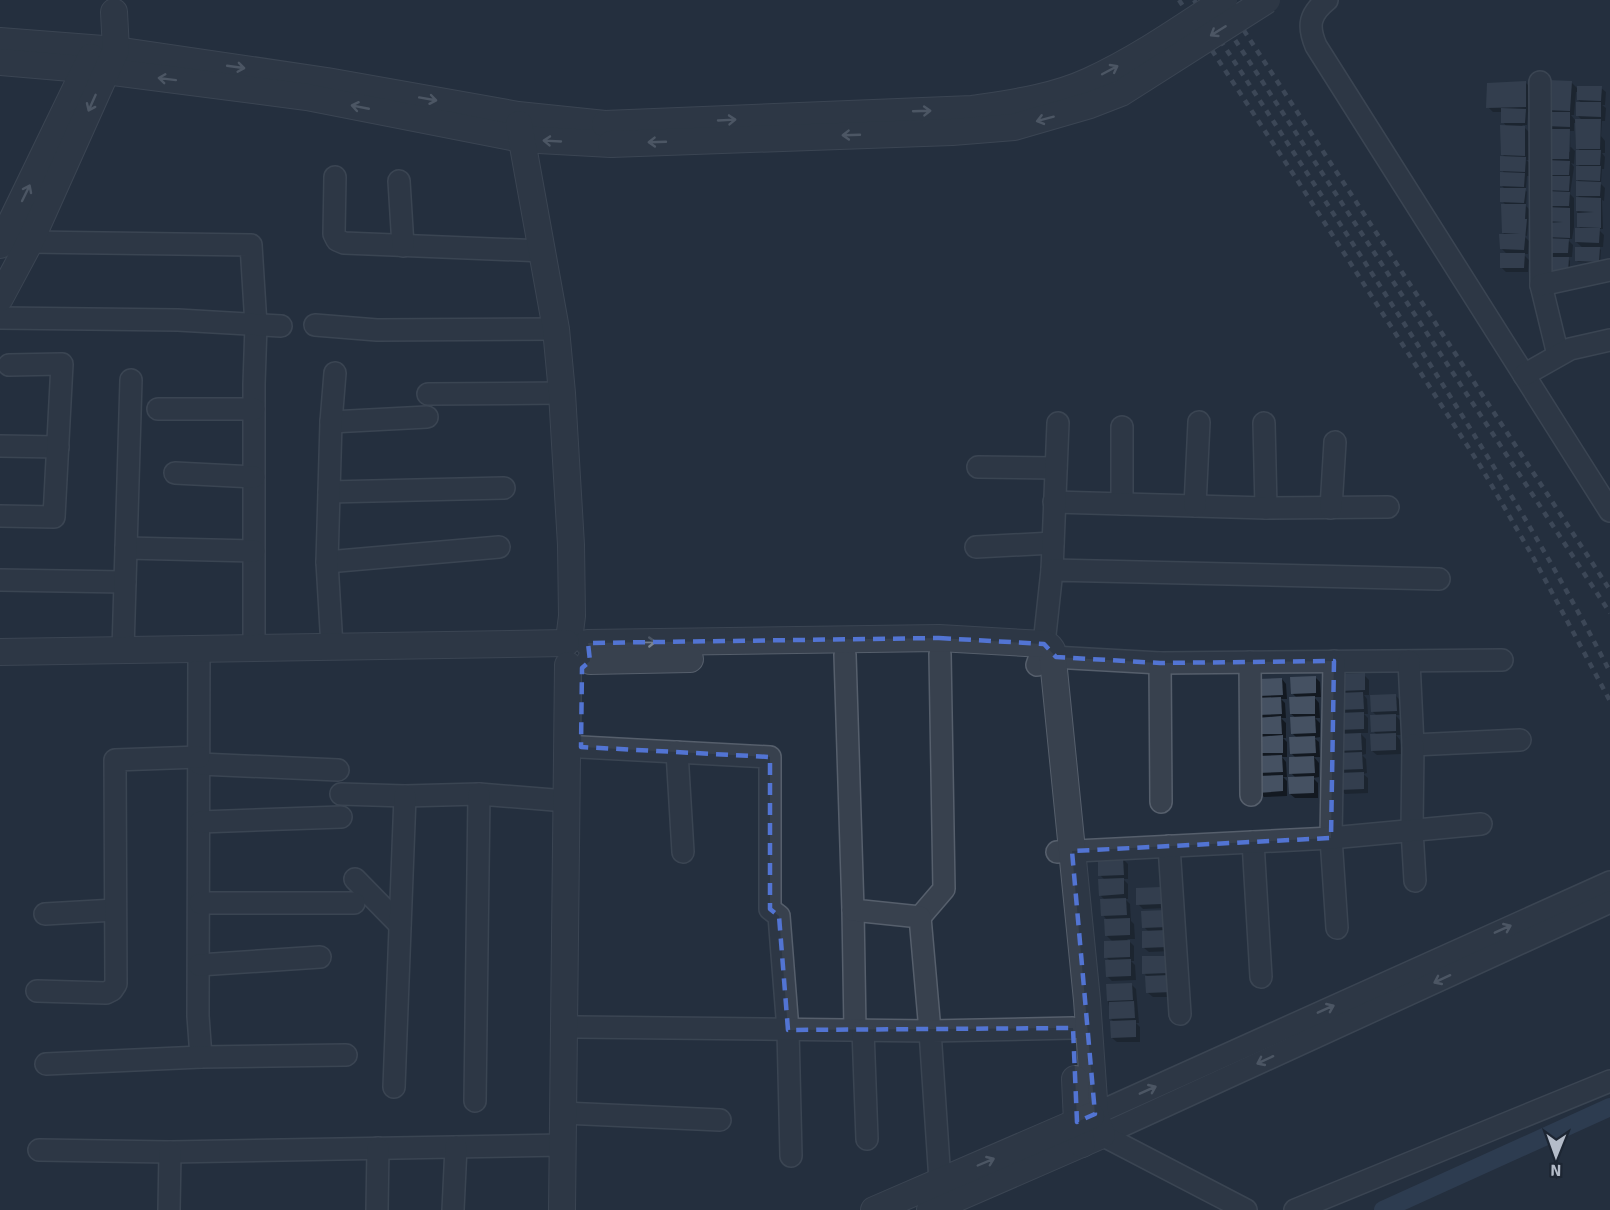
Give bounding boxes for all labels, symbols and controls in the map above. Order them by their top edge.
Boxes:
one-way arrow [1210,26,1227,38]
one-way arrow [225,62,245,73]
one-way arrow [1101,64,1118,76]
one-way arrow [158,73,178,84]
one-way arrow [85,94,96,112]
one-way arrow [418,94,437,105]
one-way arrow [351,101,371,112]
one-way arrow [911,105,931,116]
one-way arrow [1036,113,1055,125]
one-way arrow [716,114,736,125]
one-way arrow [842,130,862,141]
one-way arrow [543,135,563,146]
one-way arrow [647,137,667,148]
one-way arrow [20,184,32,202]
one-way arrow [636,636,656,648]
one-way arrow [1494,922,1512,934]
one-way arrow [1434,974,1452,985]
one-way arrow [1316,1003,1334,1015]
one-way arrow [1257,1055,1275,1067]
one-way arrow [1139,1084,1157,1095]
north arrow [1526,1126,1586,1186]
one-way arrow [976,1156,994,1167]
text: N [1550,1160,1561,1180]

